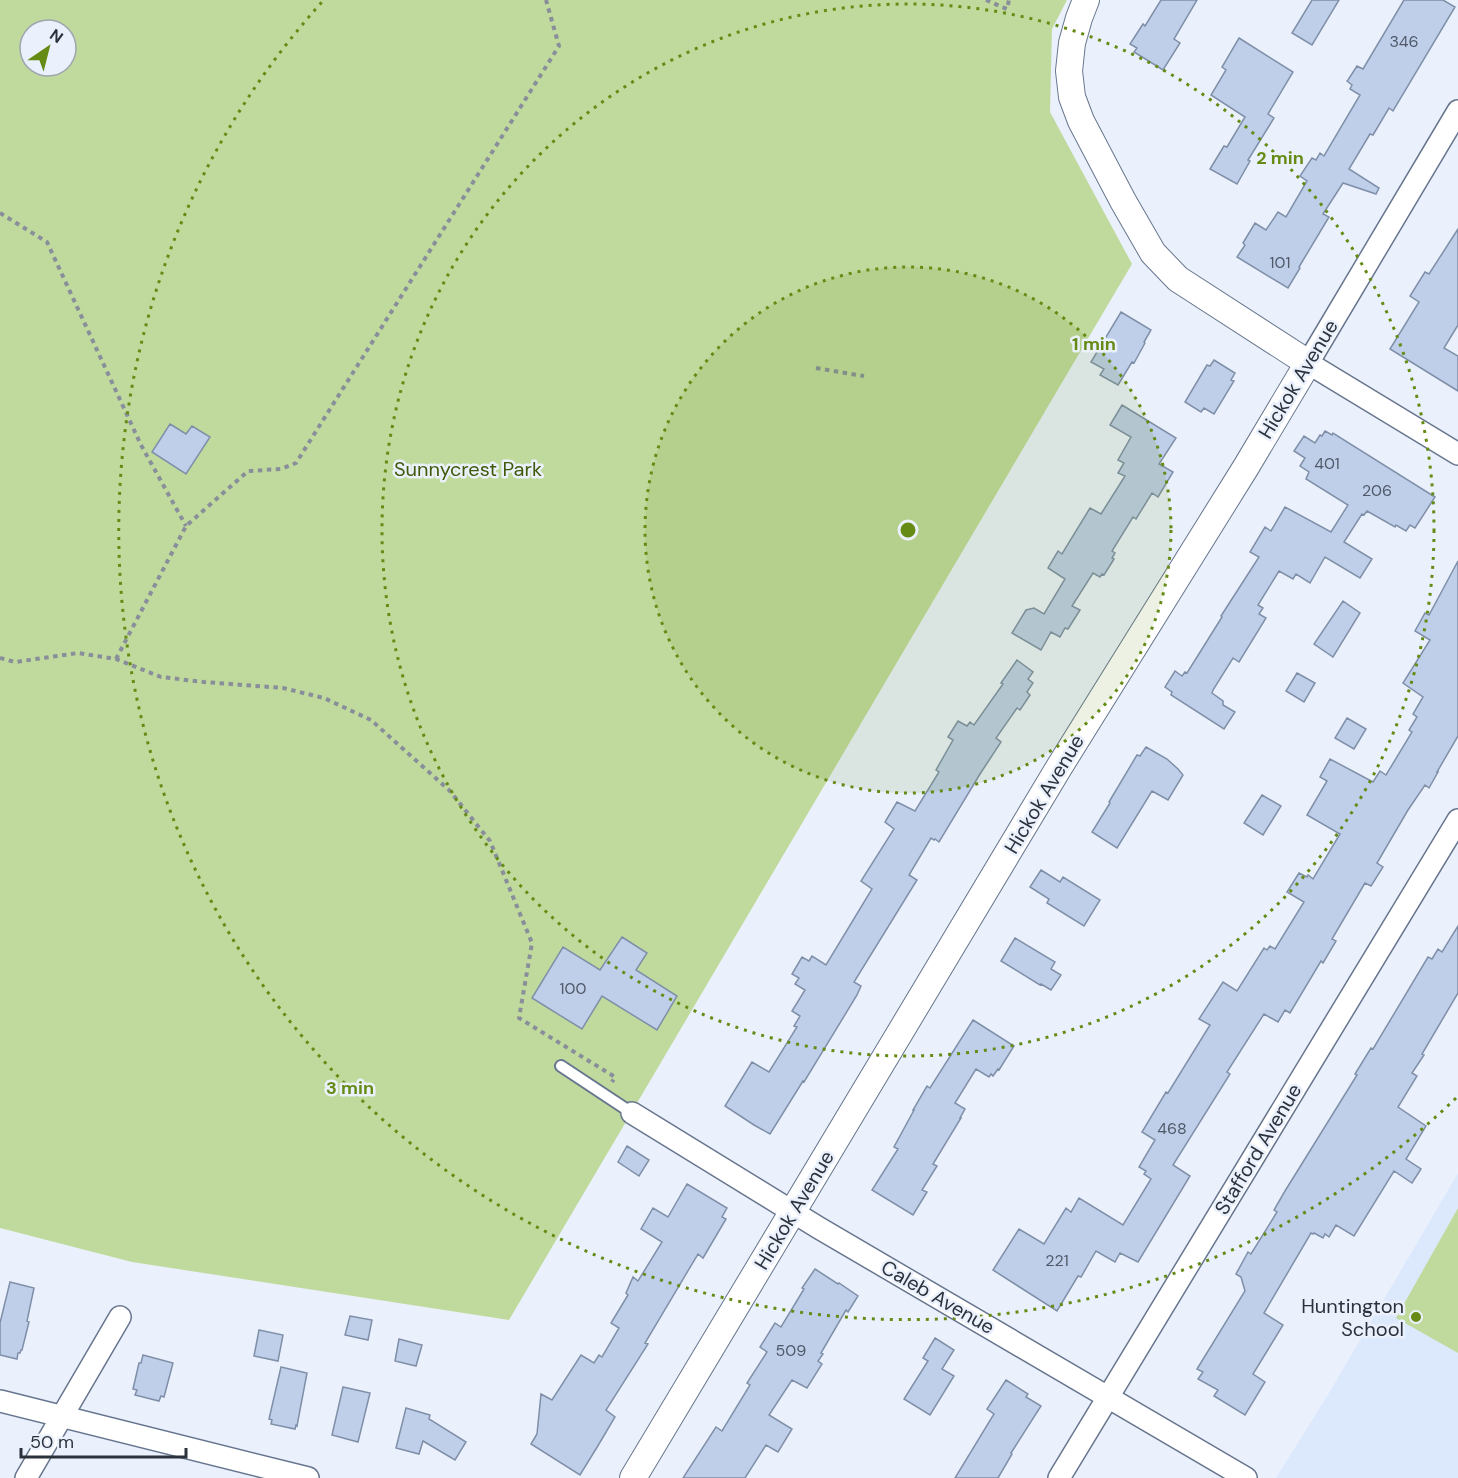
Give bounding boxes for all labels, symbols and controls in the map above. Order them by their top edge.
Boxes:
north arrow [18,18,78,78]
text: N [46,24,67,48]
house number: 346 [1389,31,1419,52]
text: 2 min [1256,146,1304,170]
house number: 101 [1270,252,1290,273]
street label: Hickok Avenue [1252,315,1344,443]
text: 1 min [1072,332,1116,356]
house number: 401 [1314,453,1340,474]
park label: Sunnycrest Park [394,456,542,482]
house number: 206 [1362,480,1392,501]
centre of rings [898,520,918,540]
street label: Hickok Avenue [998,730,1090,858]
house number: 100 [560,978,586,999]
text: 3 min [326,1076,374,1100]
street label: Stafford Avenue [1209,1079,1307,1219]
house number: 468 [1157,1118,1187,1139]
street label: Hickok Avenue [748,1146,840,1274]
house number: 221 [1045,1250,1069,1271]
street label: Caleb Avenue [877,1254,999,1340]
place label: Huntington School [1301,1293,1404,1342]
marker: Huntington School [1409,1310,1423,1324]
house number: 509 [776,1340,806,1361]
scale bar [21,1421,186,1459]
text: 50 m [30,1430,74,1454]

